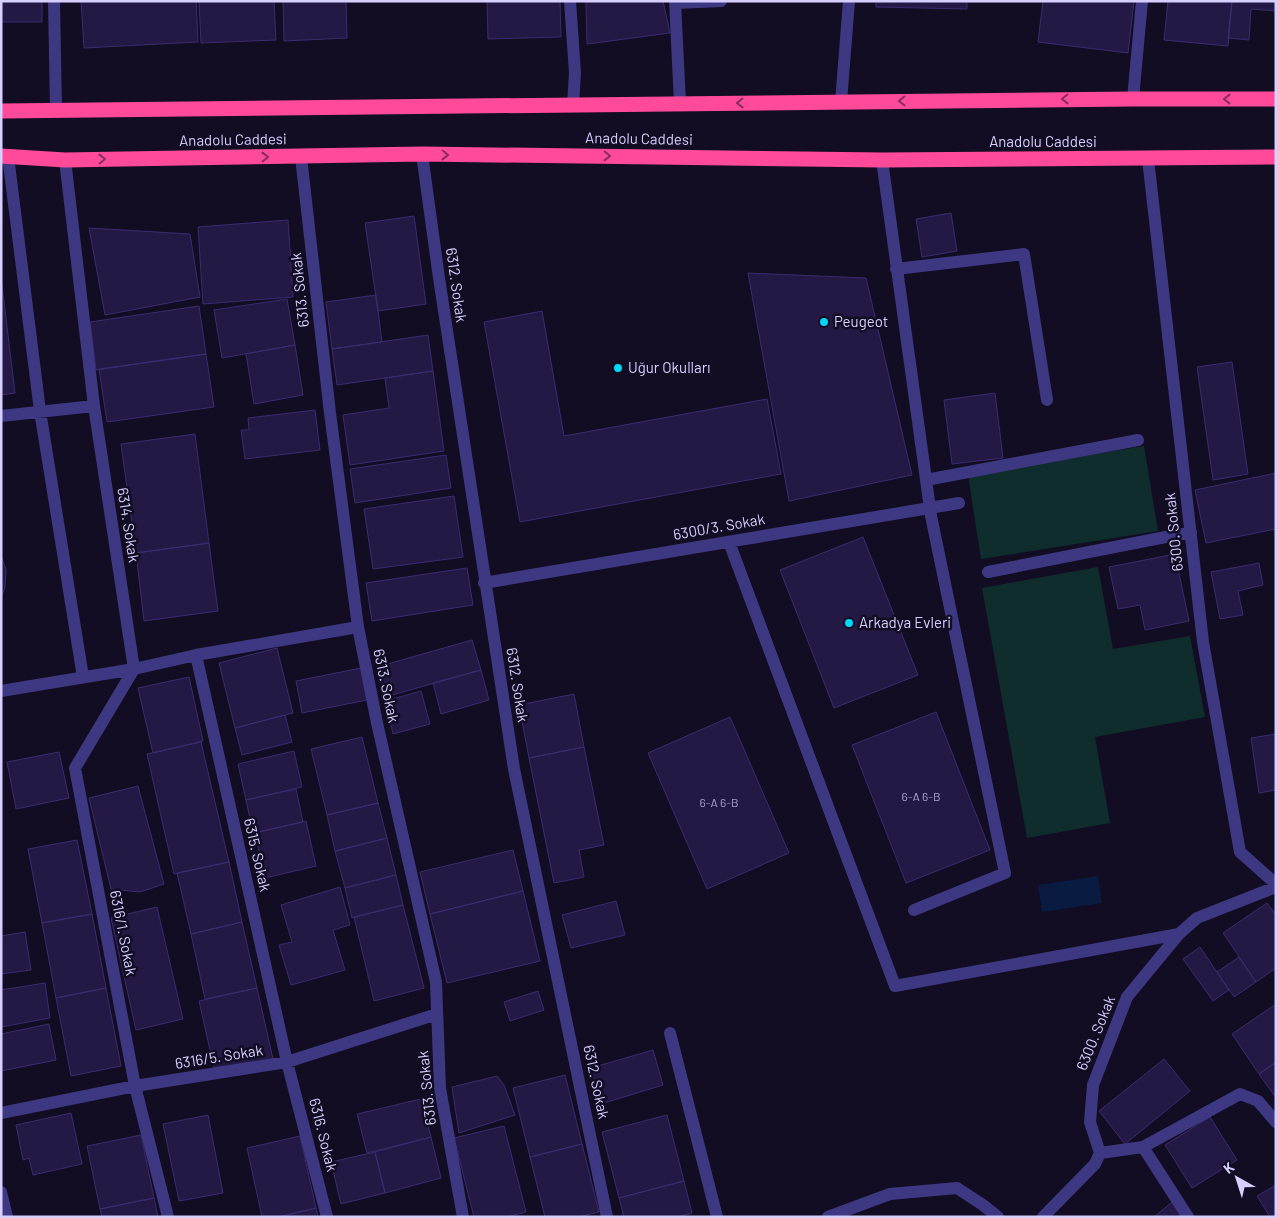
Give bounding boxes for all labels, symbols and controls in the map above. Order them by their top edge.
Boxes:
one-way arrow [1060,94,1068,105]
one-way arrow [1223,94,1230,104]
one-way arrow [898,96,906,106]
one-way arrow [735,98,743,108]
street label: Anadolu Caddesi [585,128,693,148]
street label: Anadolu Caddesi [179,129,287,149]
street label: Anadolu Caddesi [989,132,1097,150]
one-way arrow [441,149,449,160]
one-way arrow [604,151,612,162]
one-way arrow [262,152,269,162]
one-way arrow [99,154,107,164]
street label: 6312. Sokak [443,246,471,324]
street label: 6313. Sokak [286,251,312,328]
place label: Peugeot [834,312,888,330]
marker: Peugeot [818,316,830,328]
place label: Uğur Okulları [628,358,710,376]
marker: Uğur Okulları [612,362,624,374]
street label: 6314. Sokak [114,486,144,564]
street label: 6300. Sokak [1160,491,1186,572]
street label: 6300/3. Sokak [672,509,767,543]
place label: Arkadya Evleri [859,613,951,631]
marker: Arkadya Evleri [843,617,855,629]
street label: 6312. Sokak [503,646,533,724]
street label: 6313. Sokak [370,647,404,725]
house number: 6-A 6-B [901,789,941,803]
house number: 6-A 6-B [699,795,739,809]
street label: 6315. Sokak [241,816,275,894]
street label: 6316/1. Sokak [107,889,141,977]
street label: 6300. Sokak [1072,992,1118,1073]
street label: 6316/5. Sokak [174,1040,265,1072]
street label: 6312. Sokak [580,1043,614,1121]
street label: 6313. Sokak [413,1049,439,1126]
street label: 6316. Sokak [306,1096,342,1174]
north arrow [1212,1153,1262,1203]
text: K [1220,1158,1237,1177]

